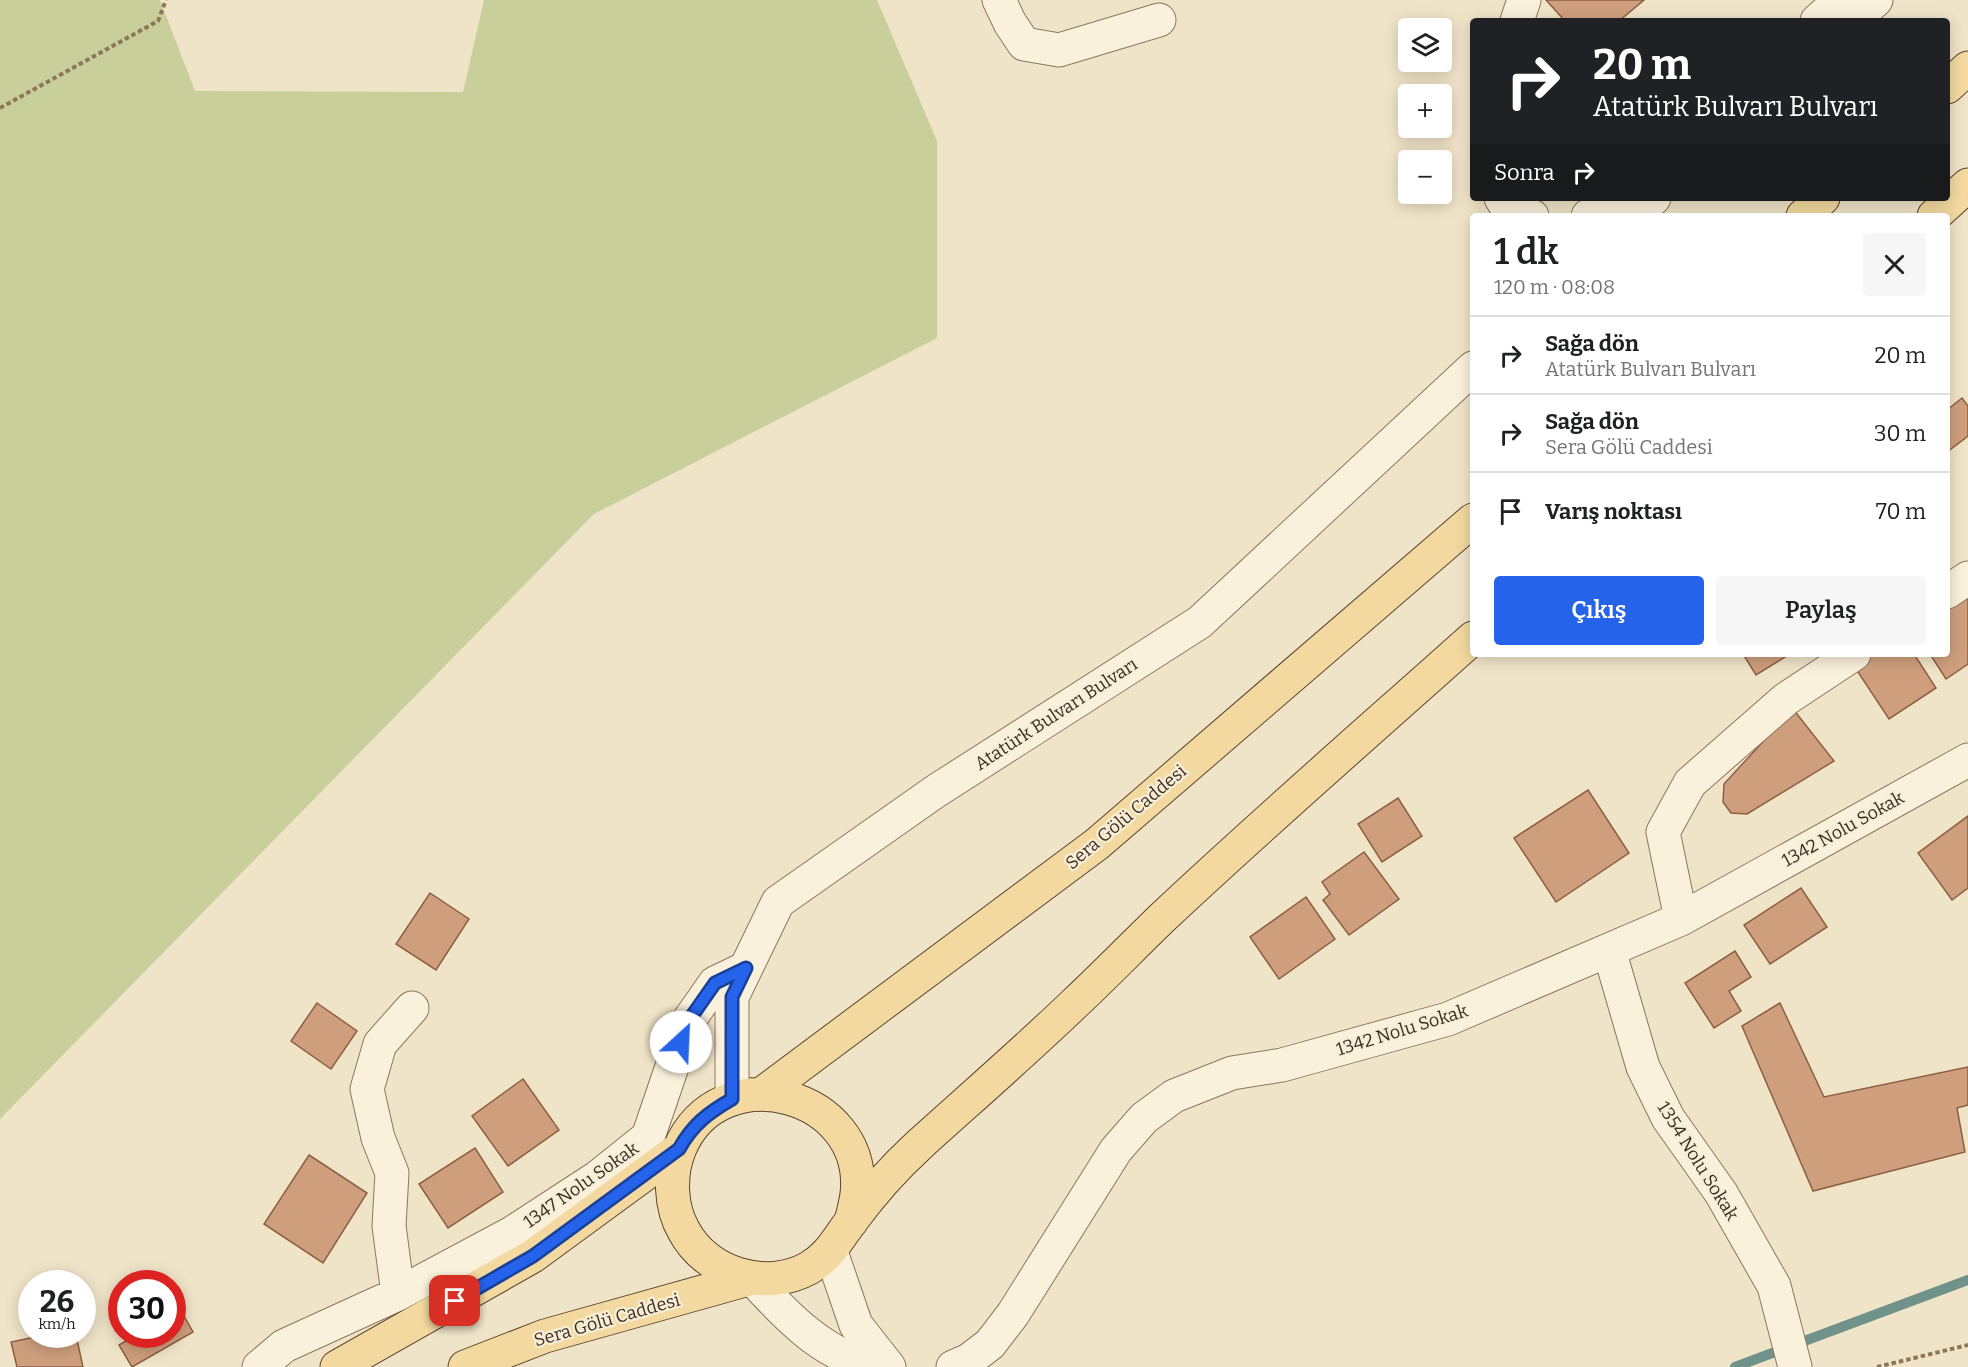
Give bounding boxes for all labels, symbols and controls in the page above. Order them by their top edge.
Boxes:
map controls [1398,18,1452,204]
button: layers [1398,18,1452,72]
text: 20 m [1593,40,1691,90]
icon: right [1494,42,1572,120]
button: + [1398,84,1452,138]
text: Atatürk Bulvarı Bulvarı [1593,91,1878,123]
button: − [1398,150,1452,204]
icon: right [1567,156,1600,189]
text: Sonra [1494,159,1555,186]
text: 1 dk [1494,230,1559,274]
button: close [1863,233,1926,296]
text: 120 m · 08:08 [1494,275,1615,299]
text: Sağa dön [1545,330,1639,357]
icon: right [1494,339,1527,372]
text: 20 m [1875,342,1926,369]
text: Atatürk Bulvarı Bulvarı [1545,357,1756,381]
text: Sağa dön [1545,408,1639,435]
icon: right [1494,417,1527,450]
text: 30 m [1874,420,1926,447]
text: Sera Gölü Caddesi [1545,435,1713,459]
icon: arrive [1494,495,1527,528]
text: Varış noktası [1545,498,1682,525]
text: 70 m [1876,498,1926,525]
button: Çıkış [1494,576,1704,645]
button: Paylaş [1716,576,1926,645]
street label: Atatürk Bulvarı Bulvarı [970,653,1142,775]
street label: Sera Gölü Caddesi [1061,760,1191,874]
street label: 1342 Nolu Sokak [1778,786,1909,872]
street label: 1342 Nolu Sokak [1334,999,1471,1060]
position arrow [649,1010,713,1074]
street label: 1354 Nolu Sokak [1653,1097,1744,1225]
street label: 1347 Nolu Sokak [519,1137,643,1233]
speed limit sign: 30 [108,1270,186,1348]
pin [429,1275,480,1326]
text: 26 [40,1284,74,1320]
icon: arrive [438,1284,471,1317]
street label: Sera Gölü Caddesi [531,1289,683,1351]
text: km/h [38,1315,76,1333]

